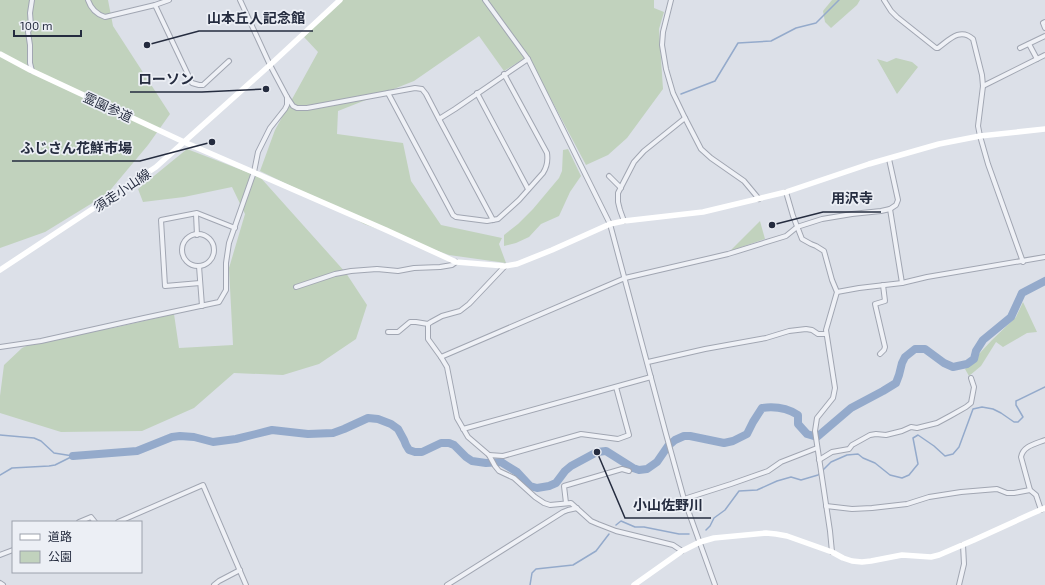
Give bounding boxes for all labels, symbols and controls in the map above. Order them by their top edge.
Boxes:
callout: 山本丘人記念館 [199,5,313,31]
text: 山本丘人記念館 [207,9,305,26]
scale bar [14,12,81,38]
text: 100 m [20,18,52,32]
callout: ローソン [130,66,202,92]
text: ローソン [138,70,194,87]
street label: 霊園参道 [81,89,135,125]
callout: ふじさん花鮮市場 [12,135,140,161]
text: ふじさん花鮮市場 [20,139,132,156]
street label: 須走小山線 [91,165,153,215]
callout: 用沢寺 [823,186,881,212]
text: 用沢寺 [831,189,873,206]
callout: 小山佐野川 [625,492,711,518]
text: 小山佐野川 [633,496,703,513]
legend [12,521,142,573]
text: 道路 [48,529,72,543]
text: 公園 [48,549,72,563]

